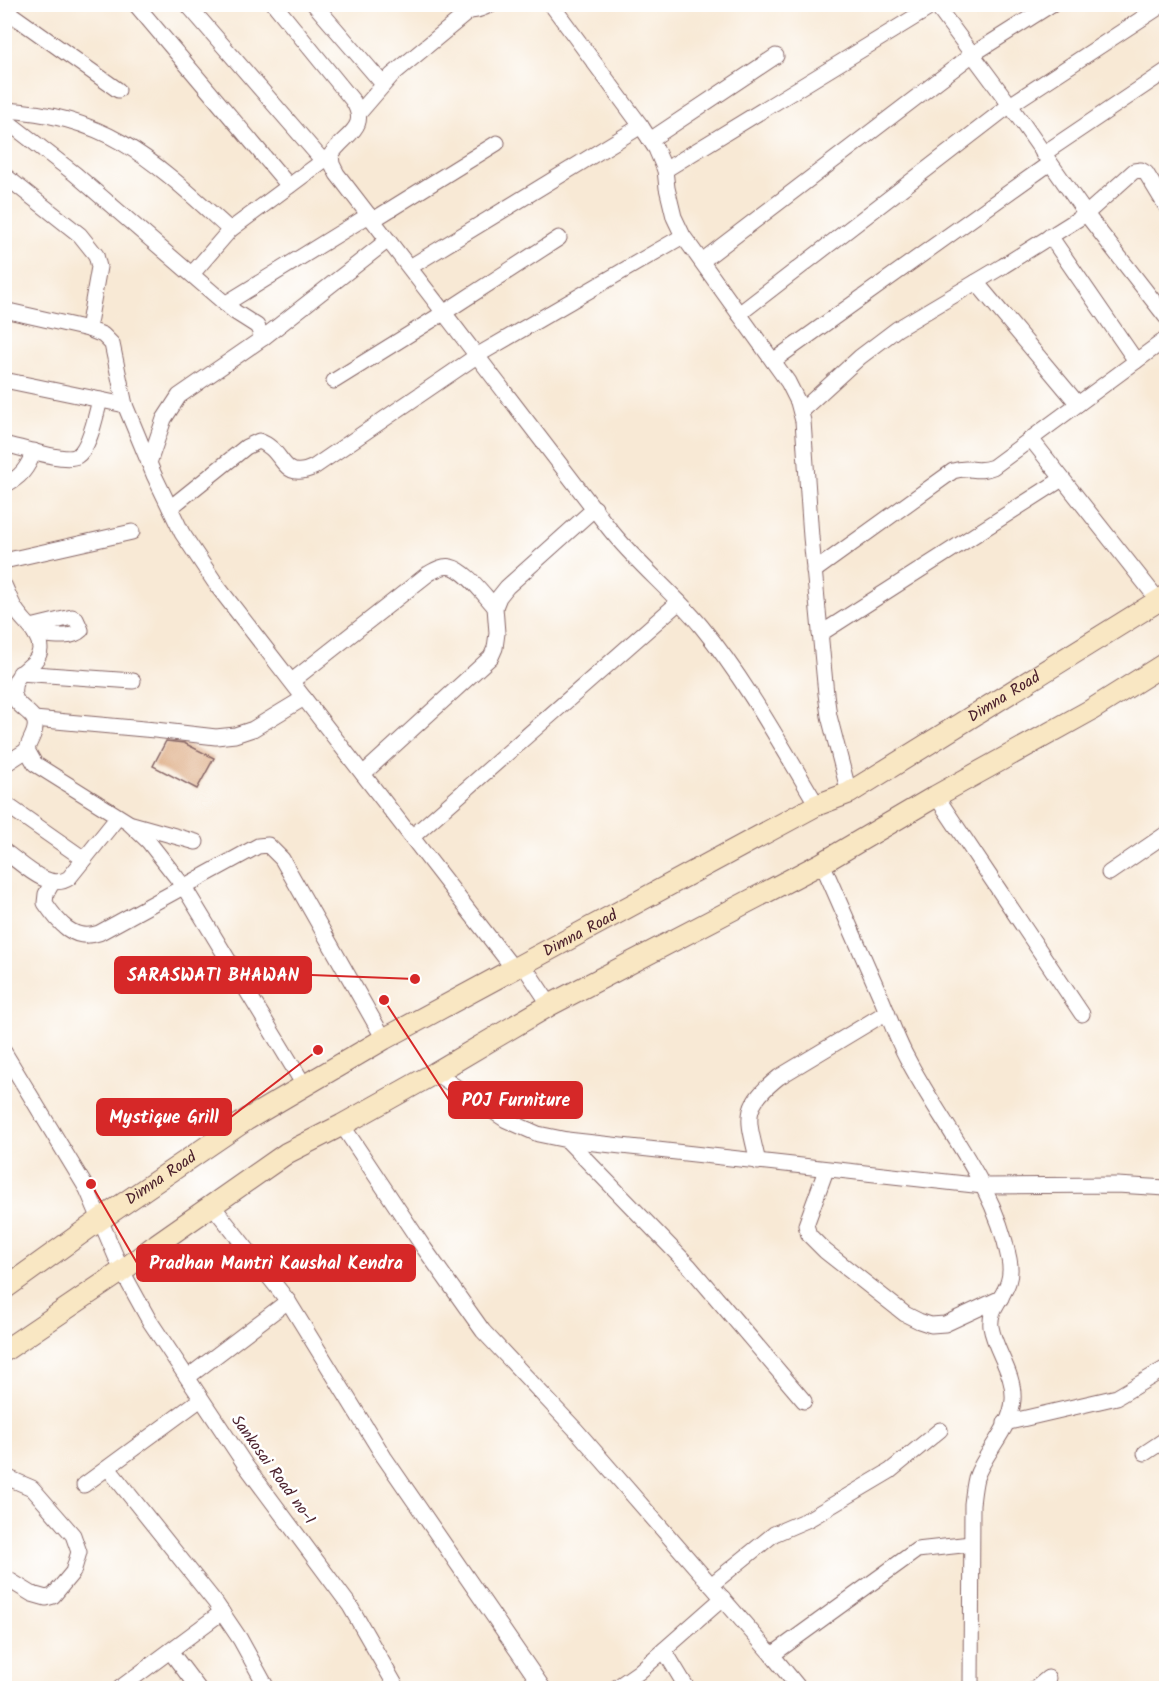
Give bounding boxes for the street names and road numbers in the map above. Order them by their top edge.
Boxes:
street label: Dimna Road [963,664,1046,729]
street label: Dimna Road [538,902,623,963]
street label: Dimna Road [120,1144,202,1211]
street label: Sankosai Road no-1 [225,1410,321,1530]

